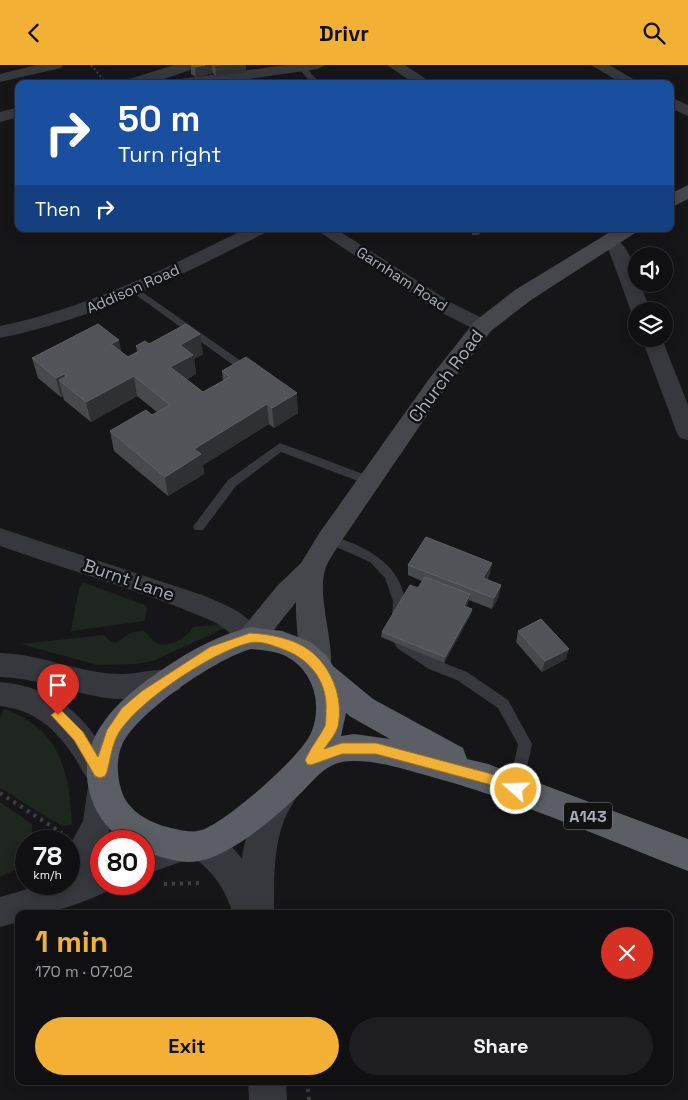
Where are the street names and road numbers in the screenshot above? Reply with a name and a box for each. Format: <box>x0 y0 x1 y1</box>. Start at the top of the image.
street label: Garnham Road <box>353 242 451 315</box>
street label: Addison Road <box>83 260 182 317</box>
street label: Church Road <box>403 325 488 427</box>
street label: Burnt Lane <box>80 553 178 606</box>
road number: A143 <box>564 803 612 829</box>

